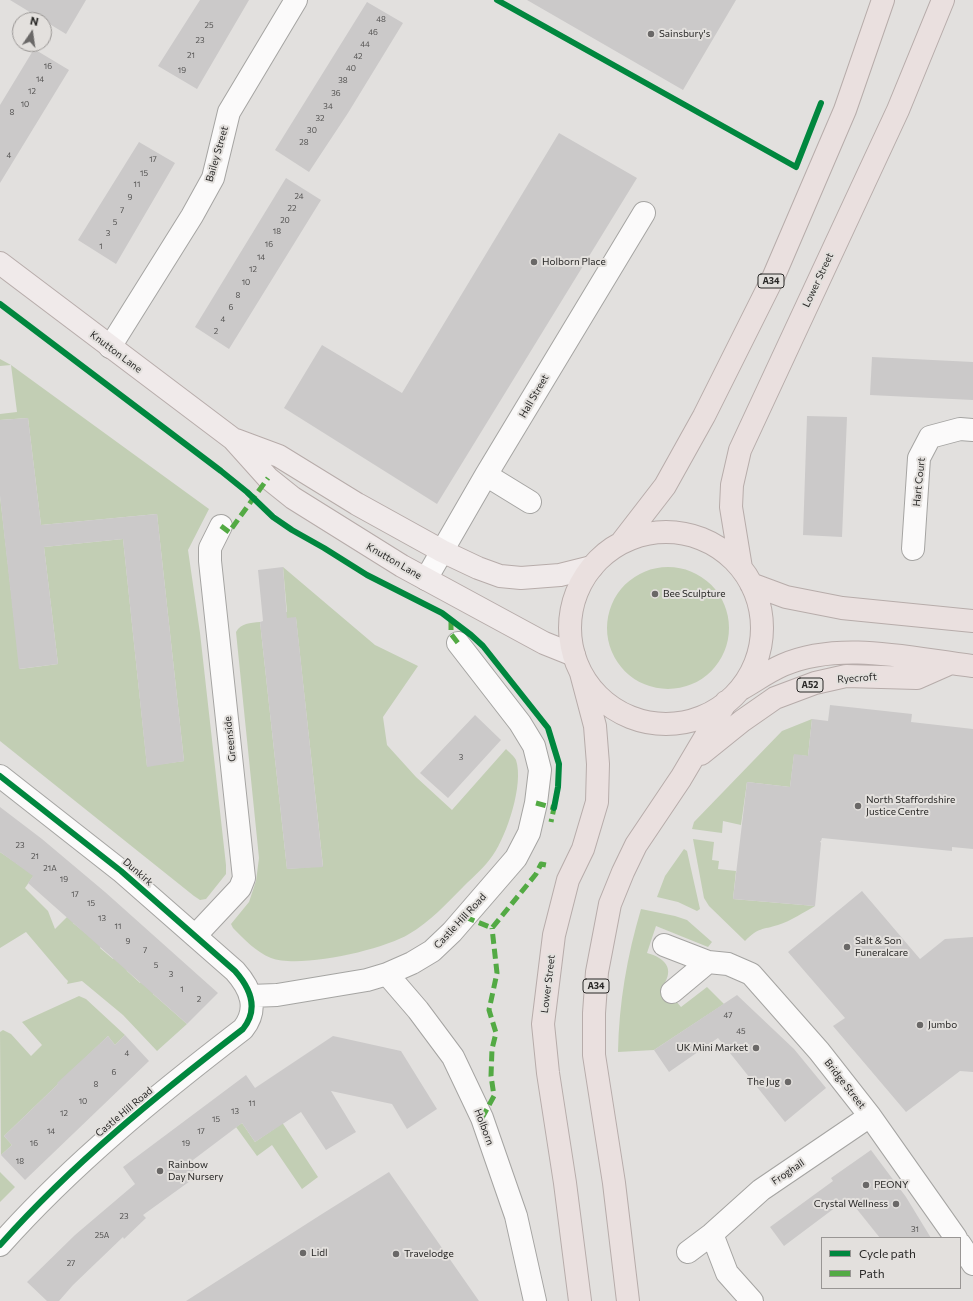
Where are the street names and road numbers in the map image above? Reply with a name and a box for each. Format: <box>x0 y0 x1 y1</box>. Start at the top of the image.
street label: Bailey Street <box>203 125 231 183</box>
street label: Lower Street <box>800 251 836 309</box>
road number: A34 <box>758 274 784 288</box>
street label: Knutton Lane <box>88 329 144 375</box>
street label: Hall Street <box>517 372 551 420</box>
street label: Hart Court <box>910 457 928 507</box>
street label: Knutton Lane <box>364 540 424 582</box>
street label: Ryecroft <box>837 671 877 685</box>
road number: A52 <box>797 678 823 692</box>
street label: Greenside <box>222 716 238 762</box>
street label: Dunkirk <box>120 856 156 888</box>
street label: Castle Hill Road <box>431 891 489 951</box>
street label: Lower Street <box>538 954 558 1014</box>
road number: A34 <box>583 979 609 993</box>
street label: Bridge Street <box>822 1057 868 1111</box>
street label: Castle Hill Road <box>93 1085 155 1139</box>
street label: Holborn <box>472 1107 496 1147</box>
street label: Froghall <box>769 1157 807 1187</box>

